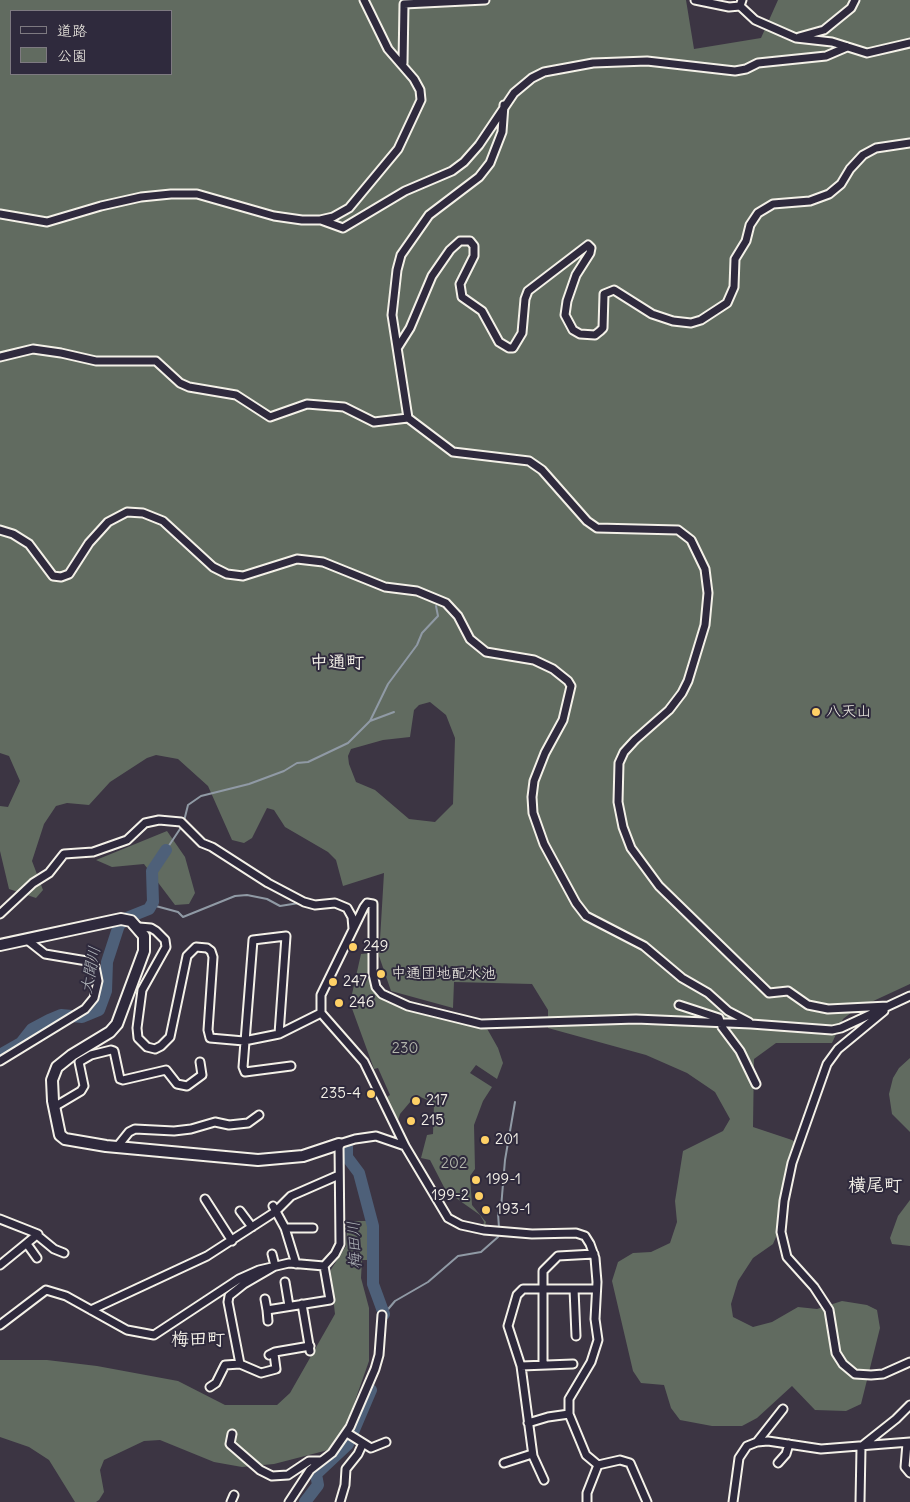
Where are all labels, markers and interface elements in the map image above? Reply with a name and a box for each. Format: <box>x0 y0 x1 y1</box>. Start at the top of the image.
legend <box>10 10 172 75</box>
text: 道路 <box>57 21 87 40</box>
text: 公園 <box>57 46 87 65</box>
district label: 中通町 <box>310 652 364 674</box>
place label: 八天山 <box>826 703 871 721</box>
marker: 八天山 <box>810 706 822 718</box>
place label: 249 <box>363 938 388 956</box>
marker: 249 <box>347 941 359 953</box>
water label: 大聞川 <box>77 945 105 995</box>
place label: 中通団地配水池 <box>391 965 496 983</box>
marker: 中通団地配水池 <box>375 968 387 980</box>
place label: 247 <box>343 973 367 991</box>
marker: 247 <box>327 976 339 988</box>
place label: 246 <box>349 994 374 1012</box>
marker: 246 <box>333 997 345 1009</box>
park label: 230 <box>392 1040 418 1058</box>
place label: 235-4 <box>321 1085 361 1103</box>
marker: 235-4 <box>365 1088 377 1100</box>
place label: 217 <box>426 1092 448 1110</box>
marker: 217 <box>410 1095 422 1107</box>
place label: 215 <box>421 1112 444 1130</box>
marker: 215 <box>405 1115 417 1127</box>
place label: 201 <box>495 1131 519 1149</box>
marker: 201 <box>479 1134 491 1146</box>
park label: 202 <box>441 1155 467 1173</box>
place label: 199-1 <box>486 1171 521 1189</box>
marker: 199-1 <box>470 1174 482 1186</box>
district label: 横尾町 <box>848 1175 902 1197</box>
place label: 199-2 <box>432 1187 469 1205</box>
marker: 199-2 <box>473 1190 485 1202</box>
place label: 193-1 <box>496 1201 531 1219</box>
marker: 193-1 <box>480 1204 492 1216</box>
water label: 梅田川 <box>344 1221 366 1269</box>
district label: 梅田町 <box>171 1329 225 1351</box>

